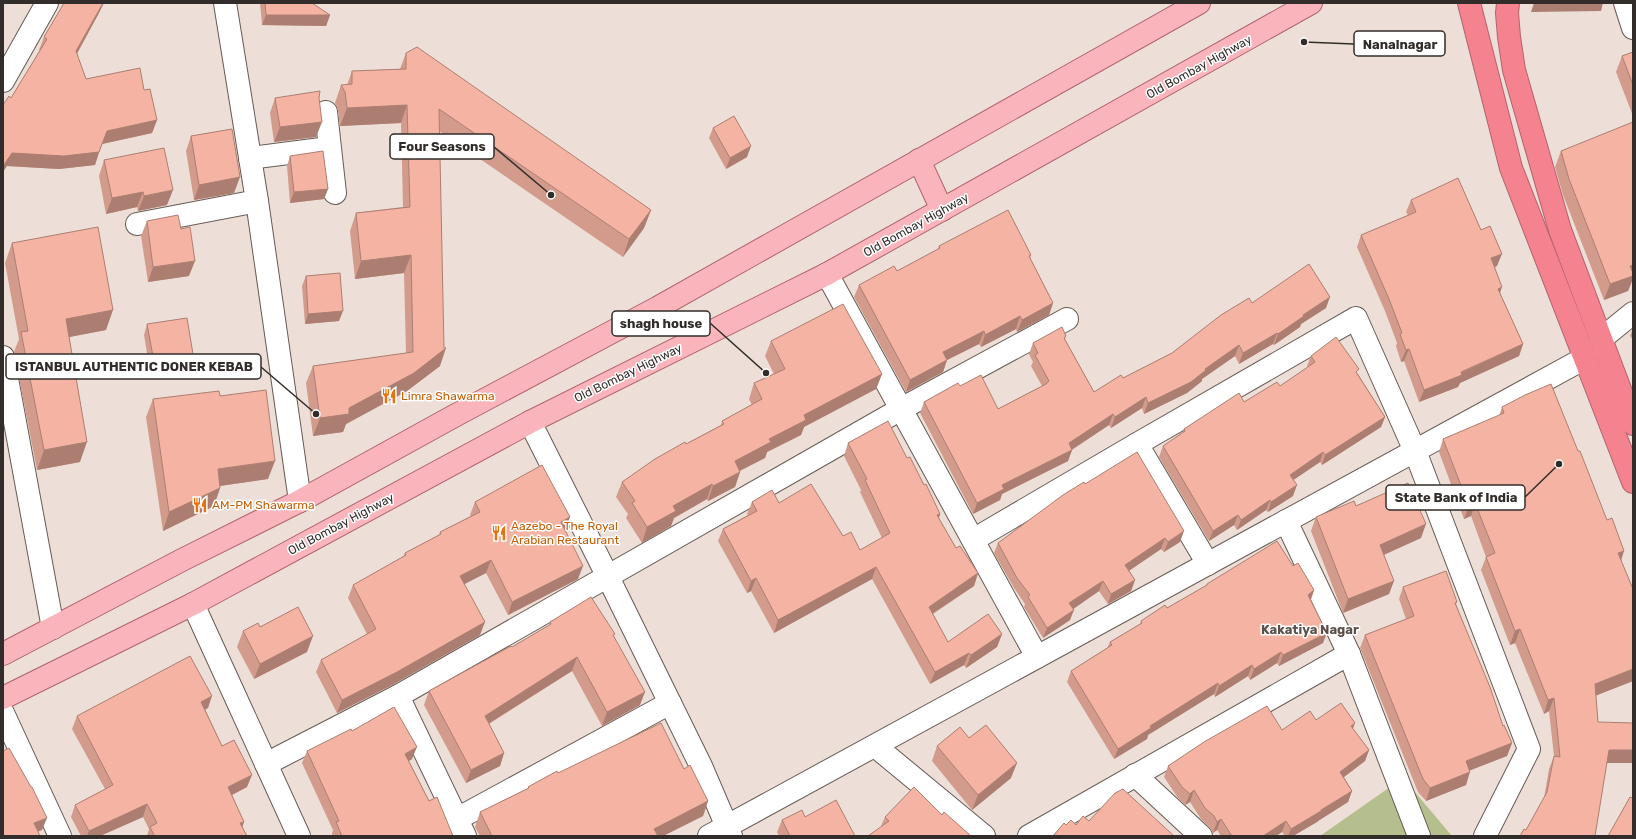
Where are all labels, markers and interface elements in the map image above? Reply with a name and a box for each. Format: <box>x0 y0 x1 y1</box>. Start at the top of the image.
callout: Nanalnagar <box>1354 31 1445 56</box>
street label: Old Bombay Highway <box>1144 32 1254 102</box>
text: Nanalnagar <box>1363 37 1437 52</box>
callout: Four Seasons <box>390 134 494 159</box>
text: Four Seasons <box>398 139 486 154</box>
street label: Old Bombay Highway <box>861 190 971 260</box>
callout: shagh house <box>612 311 710 336</box>
text: shagh house <box>620 316 702 331</box>
street label: Old Bombay Highway <box>572 341 684 405</box>
callout: ISTANBUL AUTHENTIC DONER KEBAB <box>6 354 261 379</box>
text: ISTANBUL AUTHENTIC DONER KEBAB <box>15 359 253 374</box>
restaurant icon: Limra Shawarma <box>380 387 398 405</box>
place label: Limra Shawarma <box>401 389 495 403</box>
callout: State Bank of India <box>1386 485 1525 510</box>
street label: Old Bombay Highway <box>286 490 397 558</box>
text: State Bank of India <box>1395 490 1517 505</box>
restaurant icon: AM-PM Shawarma <box>191 496 209 514</box>
place label: AM-PM Shawarma <box>212 498 315 512</box>
place label: Aazebo - The Royal Arabian Restaurant <box>511 519 619 547</box>
restaurant icon: Aazebo - The Royal Arabian Restaurant <box>490 524 508 542</box>
district label: Kakatiya Nagar <box>1261 622 1359 637</box>

